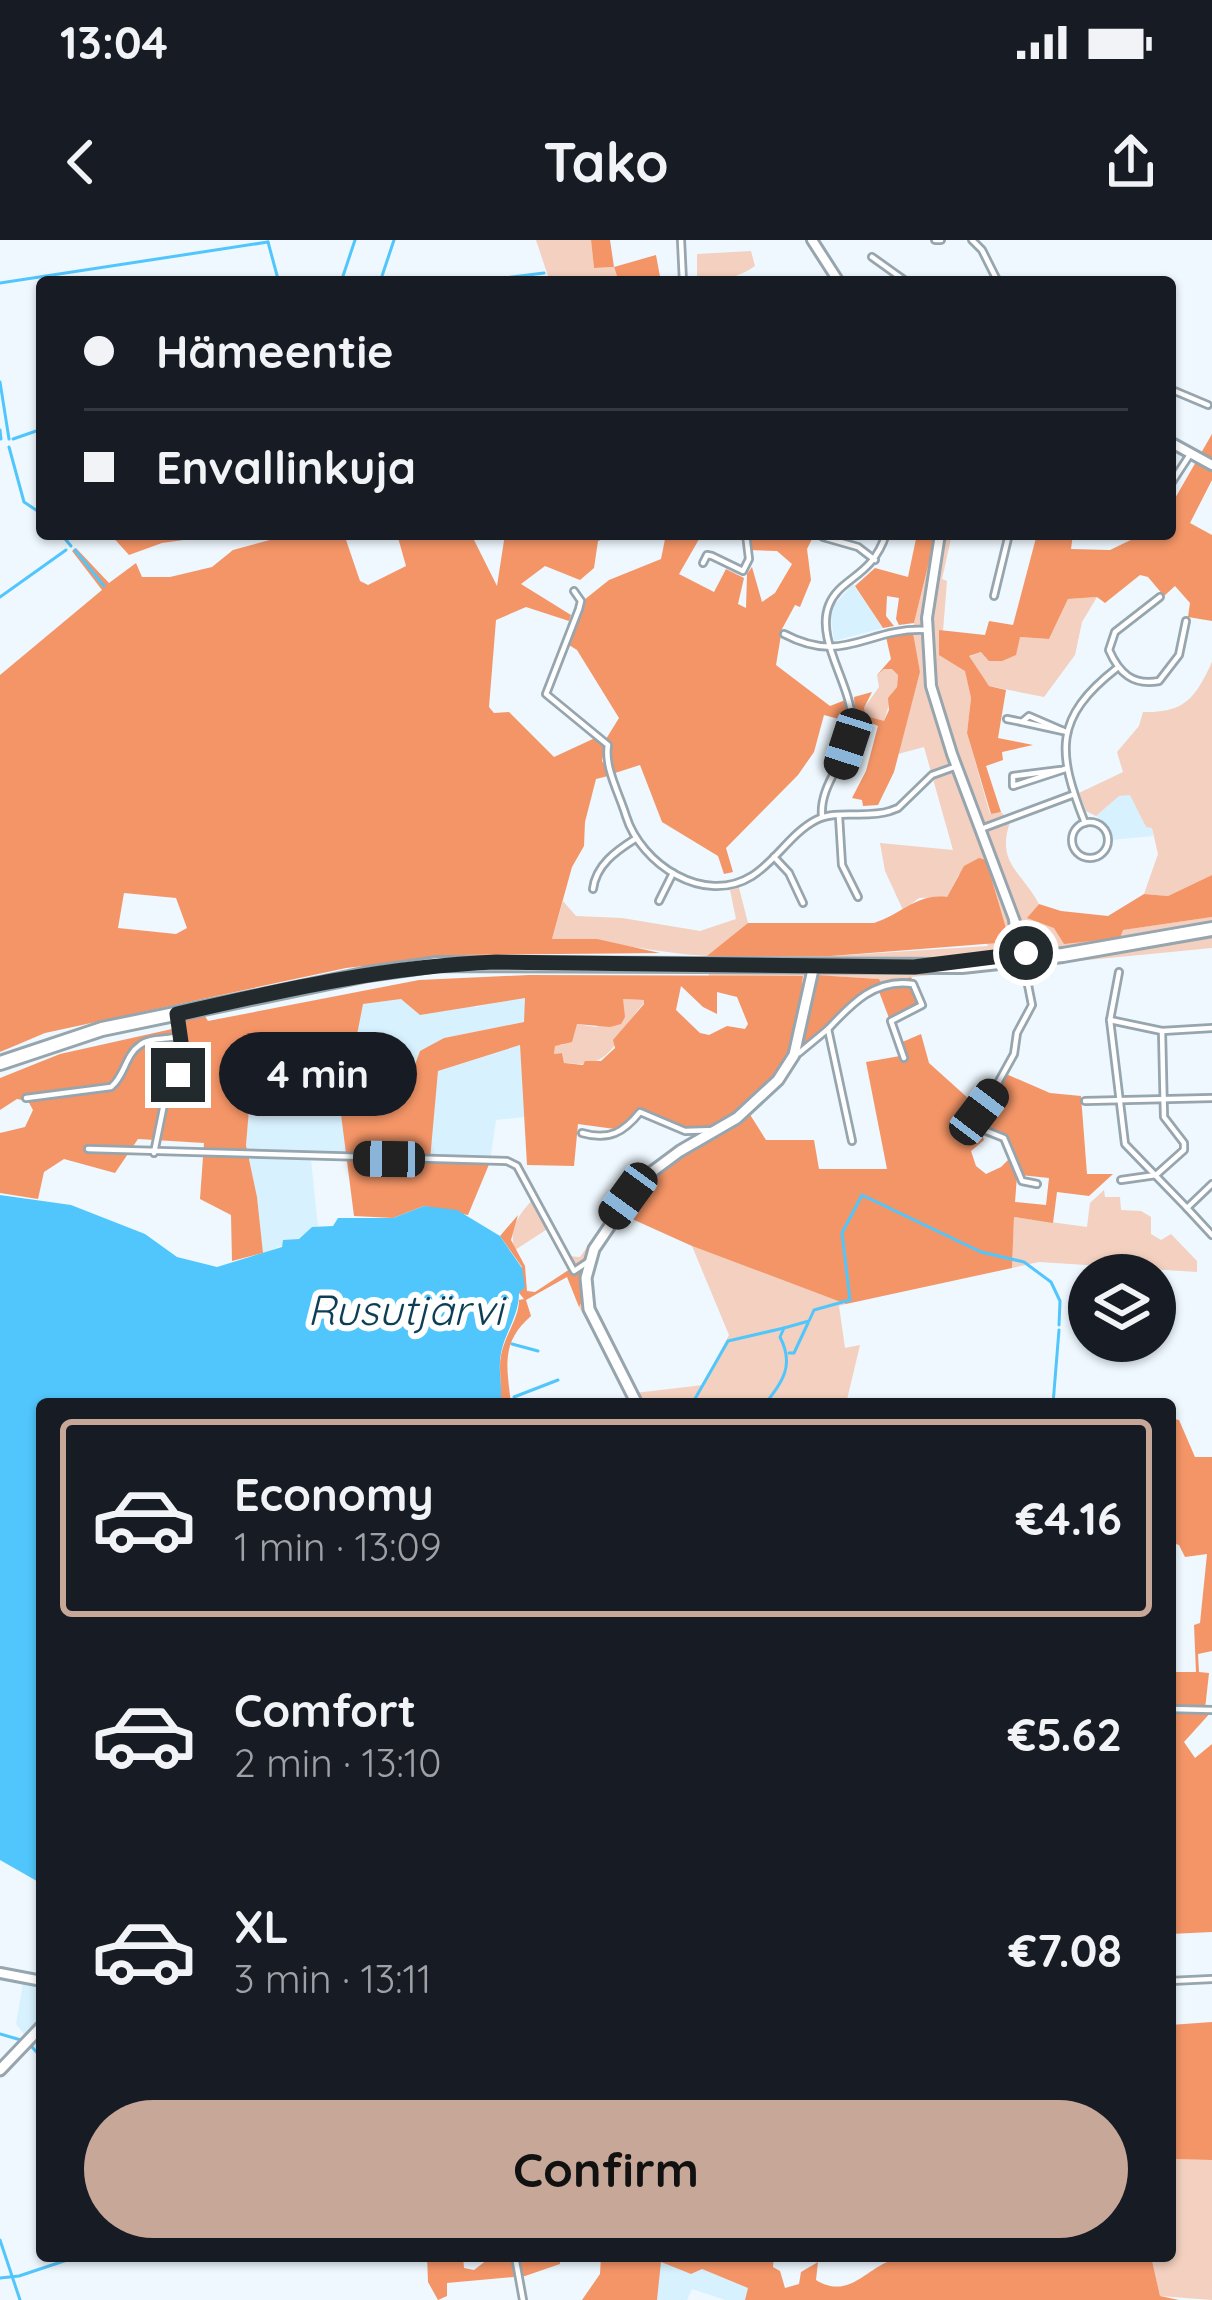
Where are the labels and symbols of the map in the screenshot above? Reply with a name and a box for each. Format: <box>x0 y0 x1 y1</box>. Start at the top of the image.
car <box>820 704 876 784</box>
route start <box>999 926 1053 980</box>
callout: 4 min <box>220 1033 418 1117</box>
route end <box>151 1048 205 1102</box>
car <box>943 1072 1015 1152</box>
car <box>353 1140 425 1178</box>
car <box>592 1156 664 1236</box>
water label: Rusutjärvi <box>307 1283 508 1336</box>

